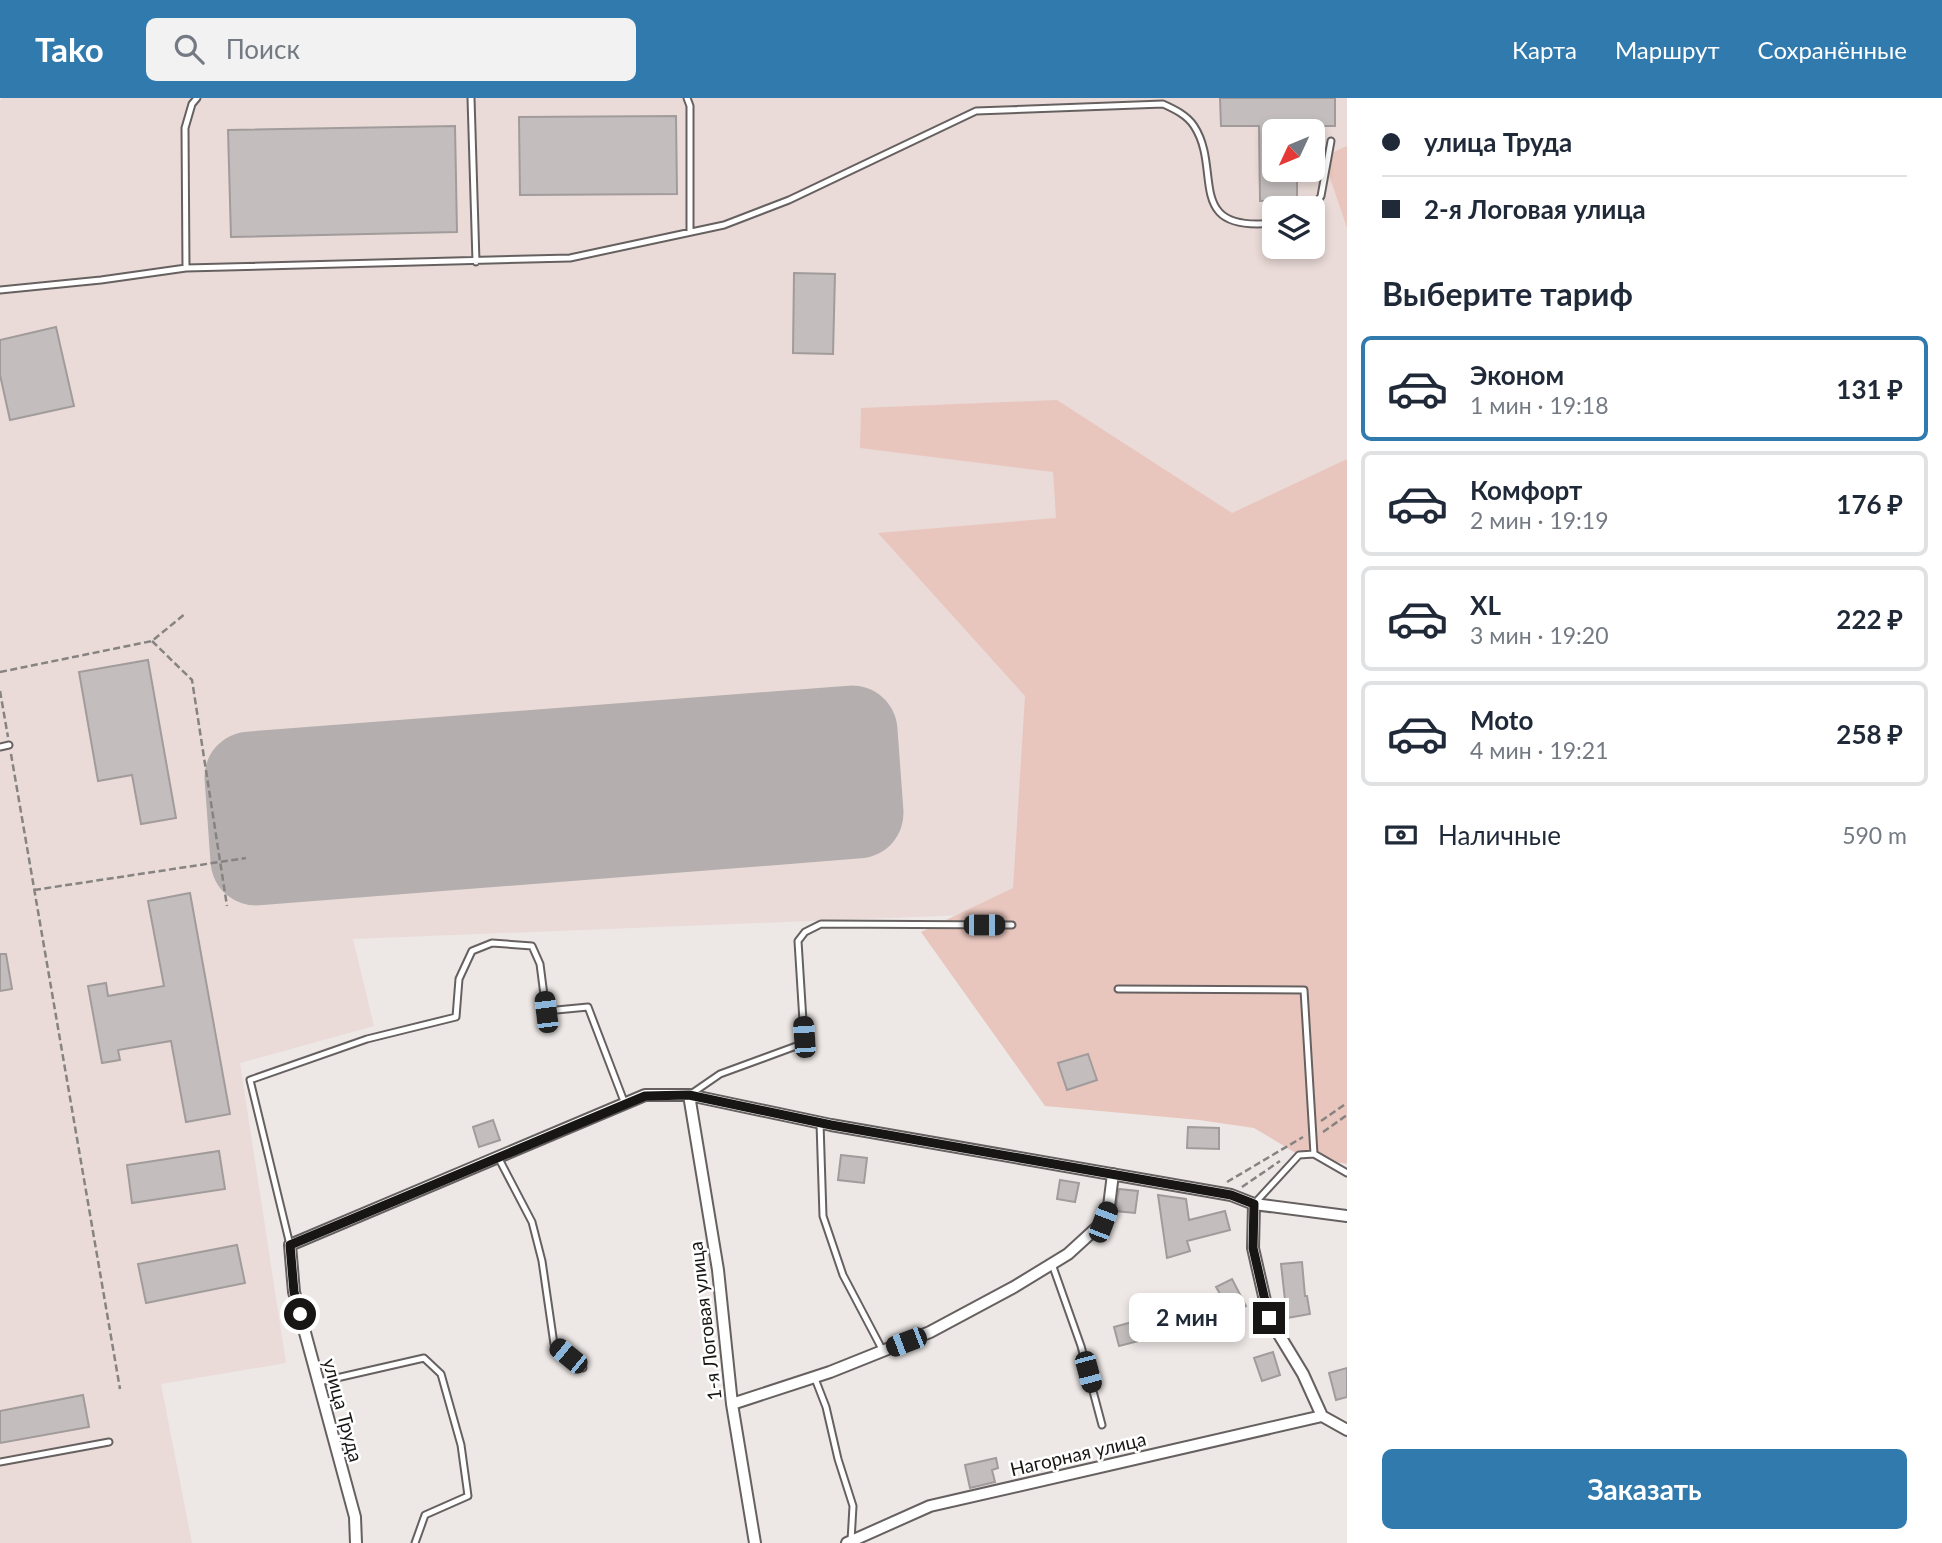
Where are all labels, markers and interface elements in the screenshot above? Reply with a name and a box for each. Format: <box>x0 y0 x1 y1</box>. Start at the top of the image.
search box <box>146 18 636 81</box>
text: Tako <box>35 29 104 69</box>
icon: search <box>170 30 208 68</box>
text: Поиск <box>226 33 300 65</box>
text: Карта <box>1512 35 1577 64</box>
text: Маршрут <box>1615 35 1720 64</box>
text: Сохранённые <box>1758 35 1907 64</box>
north arrow <box>1262 119 1325 182</box>
map controls <box>1262 119 1325 259</box>
text: улица Труда <box>1424 126 1572 158</box>
text: 2-я Логовая улица <box>1424 193 1646 225</box>
button: layers <box>1262 196 1325 259</box>
text: Выберите тариф <box>1382 274 1633 313</box>
icon: car <box>1386 357 1449 420</box>
text: Эконом <box>1470 359 1564 391</box>
text: 131 ₽ <box>1836 373 1903 405</box>
text: 1 мин · 19:18 <box>1470 391 1609 419</box>
icon: car <box>1386 472 1449 535</box>
text: Комфорт <box>1470 474 1582 506</box>
text: 176 ₽ <box>1836 488 1903 520</box>
text: 2 мин · 19:19 <box>1470 506 1609 534</box>
icon: car <box>1386 587 1449 650</box>
text: XL <box>1470 589 1501 621</box>
text: 222 ₽ <box>1836 603 1903 635</box>
text: 3 мин · 19:20 <box>1470 621 1609 649</box>
icon: car <box>1386 702 1449 765</box>
text: Moto <box>1470 704 1533 736</box>
text: 258 ₽ <box>1836 718 1903 750</box>
text: 4 мин · 19:21 <box>1470 736 1609 764</box>
icon: cash <box>1382 816 1420 854</box>
text: Наличные <box>1438 819 1561 851</box>
text: 590 m <box>1842 821 1907 849</box>
car <box>964 915 1006 936</box>
car <box>534 990 559 1034</box>
car <box>793 1015 816 1059</box>
car <box>1086 1199 1121 1245</box>
street label: 1-я Логовая улица <box>683 1240 726 1402</box>
callout: 2 мин <box>1129 1294 1244 1342</box>
route start <box>284 1298 316 1330</box>
route end <box>1253 1302 1285 1334</box>
text: 2 мин <box>1156 1303 1218 1331</box>
car <box>883 1325 930 1359</box>
car <box>546 1335 591 1377</box>
car <box>1073 1349 1104 1395</box>
street label: улица Труда <box>319 1356 368 1464</box>
street label: Нагорная улица <box>1008 1427 1148 1480</box>
button: Заказать <box>1382 1449 1907 1529</box>

